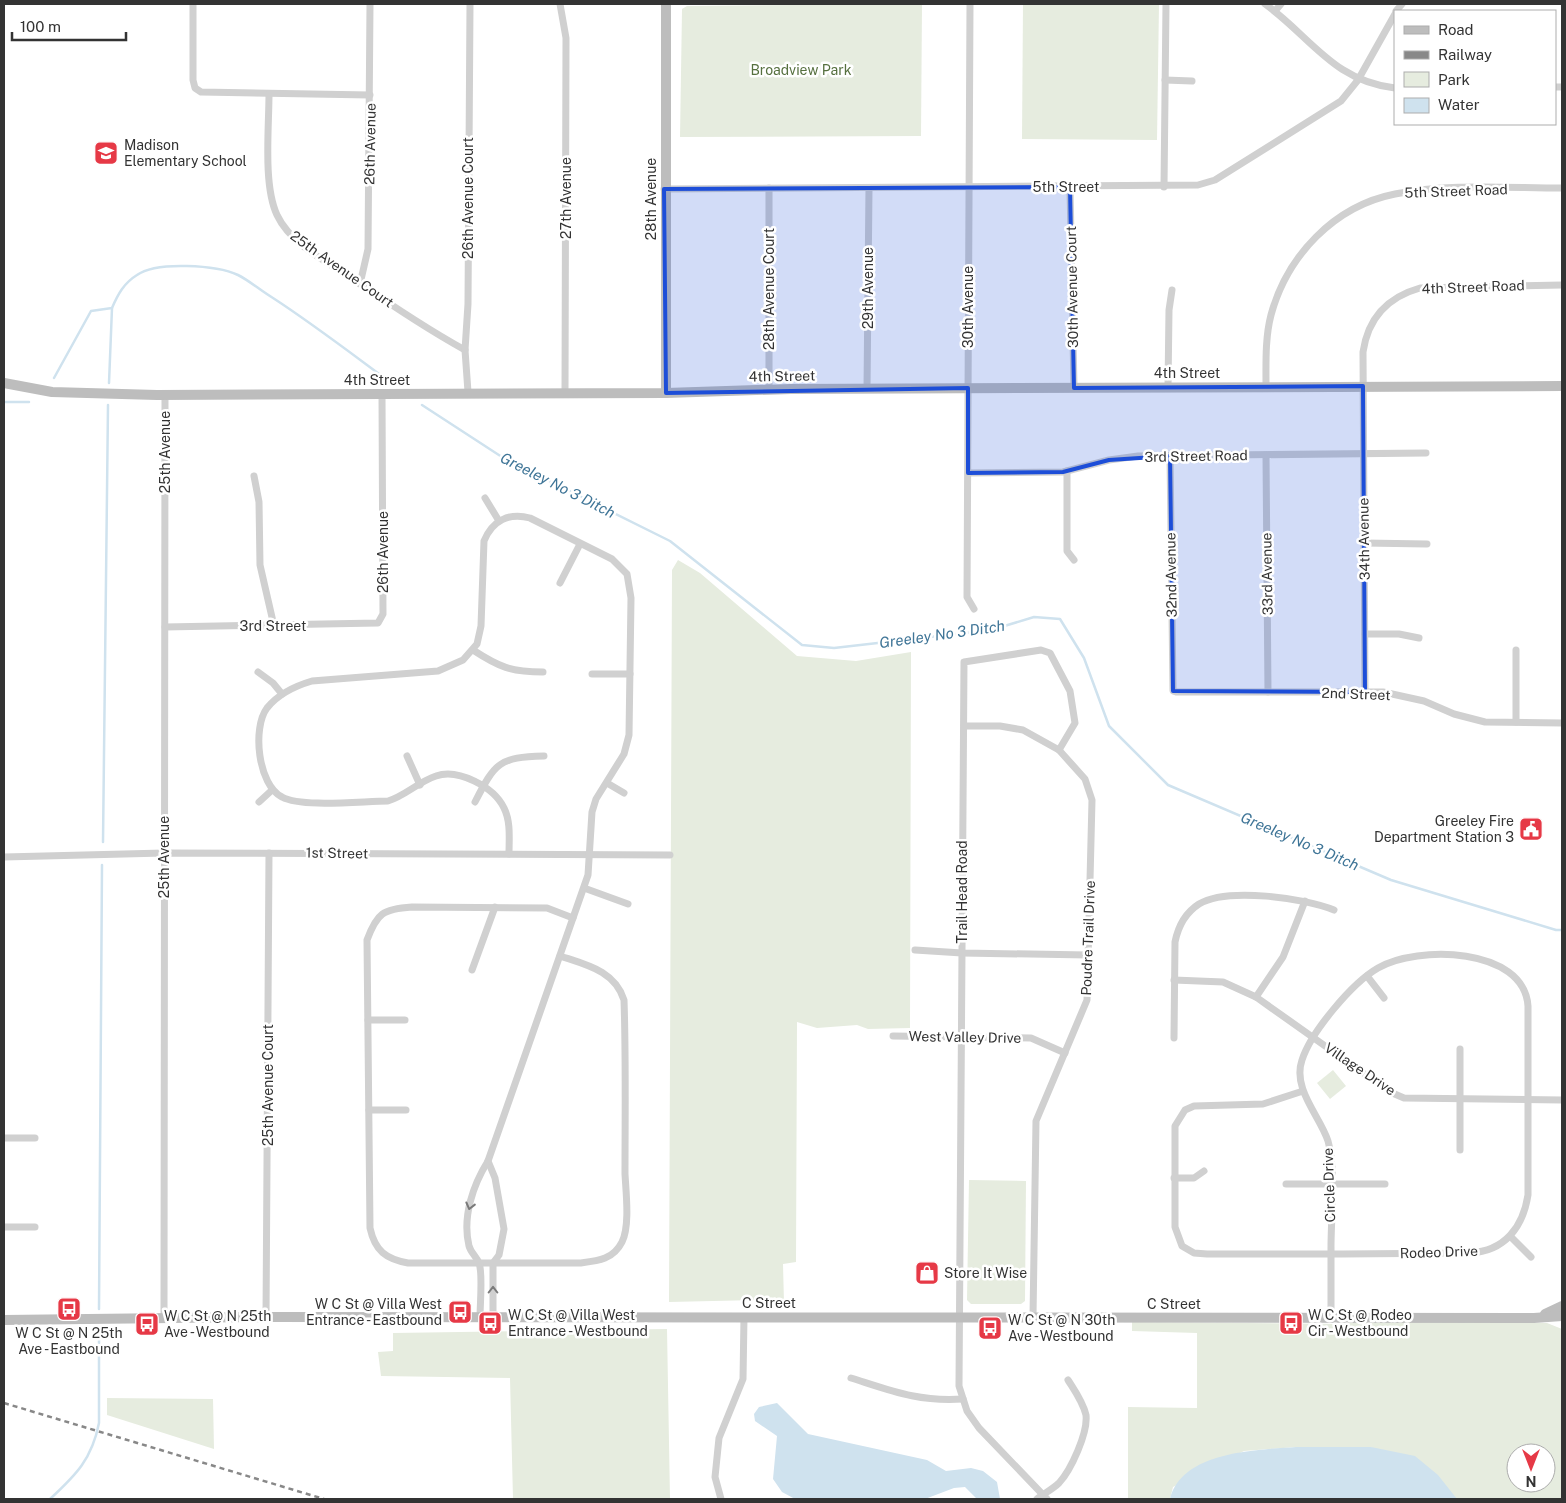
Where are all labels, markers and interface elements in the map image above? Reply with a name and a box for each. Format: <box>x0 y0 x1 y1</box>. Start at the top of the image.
scale bar <box>12 10 126 42</box>
legend <box>1394 10 1556 125</box>
text: 100 m <box>20 18 61 35</box>
text: Road <box>1438 21 1474 38</box>
text: Railway <box>1438 46 1492 63</box>
park label: Broadview Park <box>750 62 852 78</box>
text: Park <box>1438 71 1470 88</box>
text: Water <box>1438 96 1480 113</box>
street label: 26th Avenue <box>361 103 379 185</box>
place label: Madison Elementary School <box>124 137 247 169</box>
street label: 26th Avenue Court <box>460 137 476 259</box>
school or university icon: Madison Elementary School <box>93 140 119 166</box>
street label: 27th Avenue <box>558 157 574 239</box>
street label: 28th Avenue <box>643 158 659 240</box>
street label: 5th Street <box>1033 179 1099 195</box>
street label: 5th Street Road <box>1404 181 1508 201</box>
street label: 30th Avenue Court <box>1063 226 1081 348</box>
street label: 25th Avenue Court <box>287 227 397 311</box>
street label: 28th Avenue Court <box>761 228 777 350</box>
street label: 29th Avenue <box>860 247 876 329</box>
street label: 30th Avenue <box>960 266 976 348</box>
street label: 4th Street Road <box>1421 277 1525 297</box>
street label: 4th Street <box>1154 365 1220 381</box>
street label: 4th Street <box>749 367 815 385</box>
street label: 4th Street <box>344 372 410 388</box>
street label: 25th Avenue <box>157 411 173 493</box>
street label: 3rd Street Road <box>1144 447 1248 465</box>
water label: Greeley No 3 Ditch <box>498 449 618 521</box>
street label: 34th Avenue <box>1355 498 1373 580</box>
street label: 26th Avenue <box>375 511 391 593</box>
street label: 32nd Avenue <box>1162 532 1180 618</box>
street label: 33rd Avenue <box>1258 532 1276 616</box>
water label: Greeley No 3 Ditch <box>878 617 1006 651</box>
street label: 3rd Street <box>240 618 306 634</box>
street label: 2nd Street <box>1321 685 1391 703</box>
water label: Greeley No 3 Ditch <box>1238 808 1362 874</box>
place label: Greeley Fire Department Station 3 <box>1374 813 1514 845</box>
street label: 25th Avenue <box>156 816 172 898</box>
public building icon: Greeley Fire Department Station 3 <box>1518 816 1544 842</box>
street label: Trail Head Road <box>954 840 970 944</box>
street label: 1st Street <box>306 844 368 862</box>
street label: Poudre Trail Drive <box>1078 880 1098 996</box>
street label: 25th Avenue Court <box>260 1024 276 1146</box>
street label: West Valley Drive <box>909 1028 1022 1046</box>
street label: Village Drive <box>1321 1039 1399 1099</box>
street label: Circle Drive <box>1320 1147 1338 1223</box>
one-way arrow <box>465 1201 476 1210</box>
street label: Rodeo Drive <box>1400 1243 1478 1261</box>
shop icon: Store It Wise <box>914 1260 940 1286</box>
place label: Store It Wise <box>944 1265 1027 1281</box>
one-way arrow <box>488 1286 498 1294</box>
street label: C Street <box>742 1295 796 1311</box>
bus stop icon: W C St @ N 25th Ave - Eastbound <box>56 1296 82 1322</box>
place label: W C St @ Villa West Entrance - Eastbound <box>306 1296 442 1328</box>
street label: C Street <box>1147 1296 1201 1312</box>
bus stop icon: W C St @ Villa West Entrance - Eastbound <box>447 1299 473 1325</box>
place label: W C St @ Villa West Entrance - Westbound <box>508 1307 648 1339</box>
place label: W C St @ Rodeo Cir - Westbound <box>1308 1307 1412 1339</box>
place label: W C St @ N 25th Ave - Westbound <box>164 1308 271 1340</box>
bus stop icon: W C St @ Villa West Entrance - Westbound <box>477 1310 503 1336</box>
bus stop icon: W C St @ Rodeo Cir - Westbound <box>1278 1310 1304 1336</box>
bus stop icon: W C St @ N 25th Ave - Westbound <box>134 1311 160 1337</box>
place label: W C St @ N 30th Ave - Westbound <box>1008 1312 1115 1344</box>
bus stop icon: W C St @ N 30th Ave - Westbound <box>977 1315 1003 1341</box>
place label: W C St @ N 25th Ave - Eastbound <box>15 1325 123 1357</box>
north arrow <box>1506 1443 1556 1493</box>
text: N <box>1526 1473 1536 1489</box>

